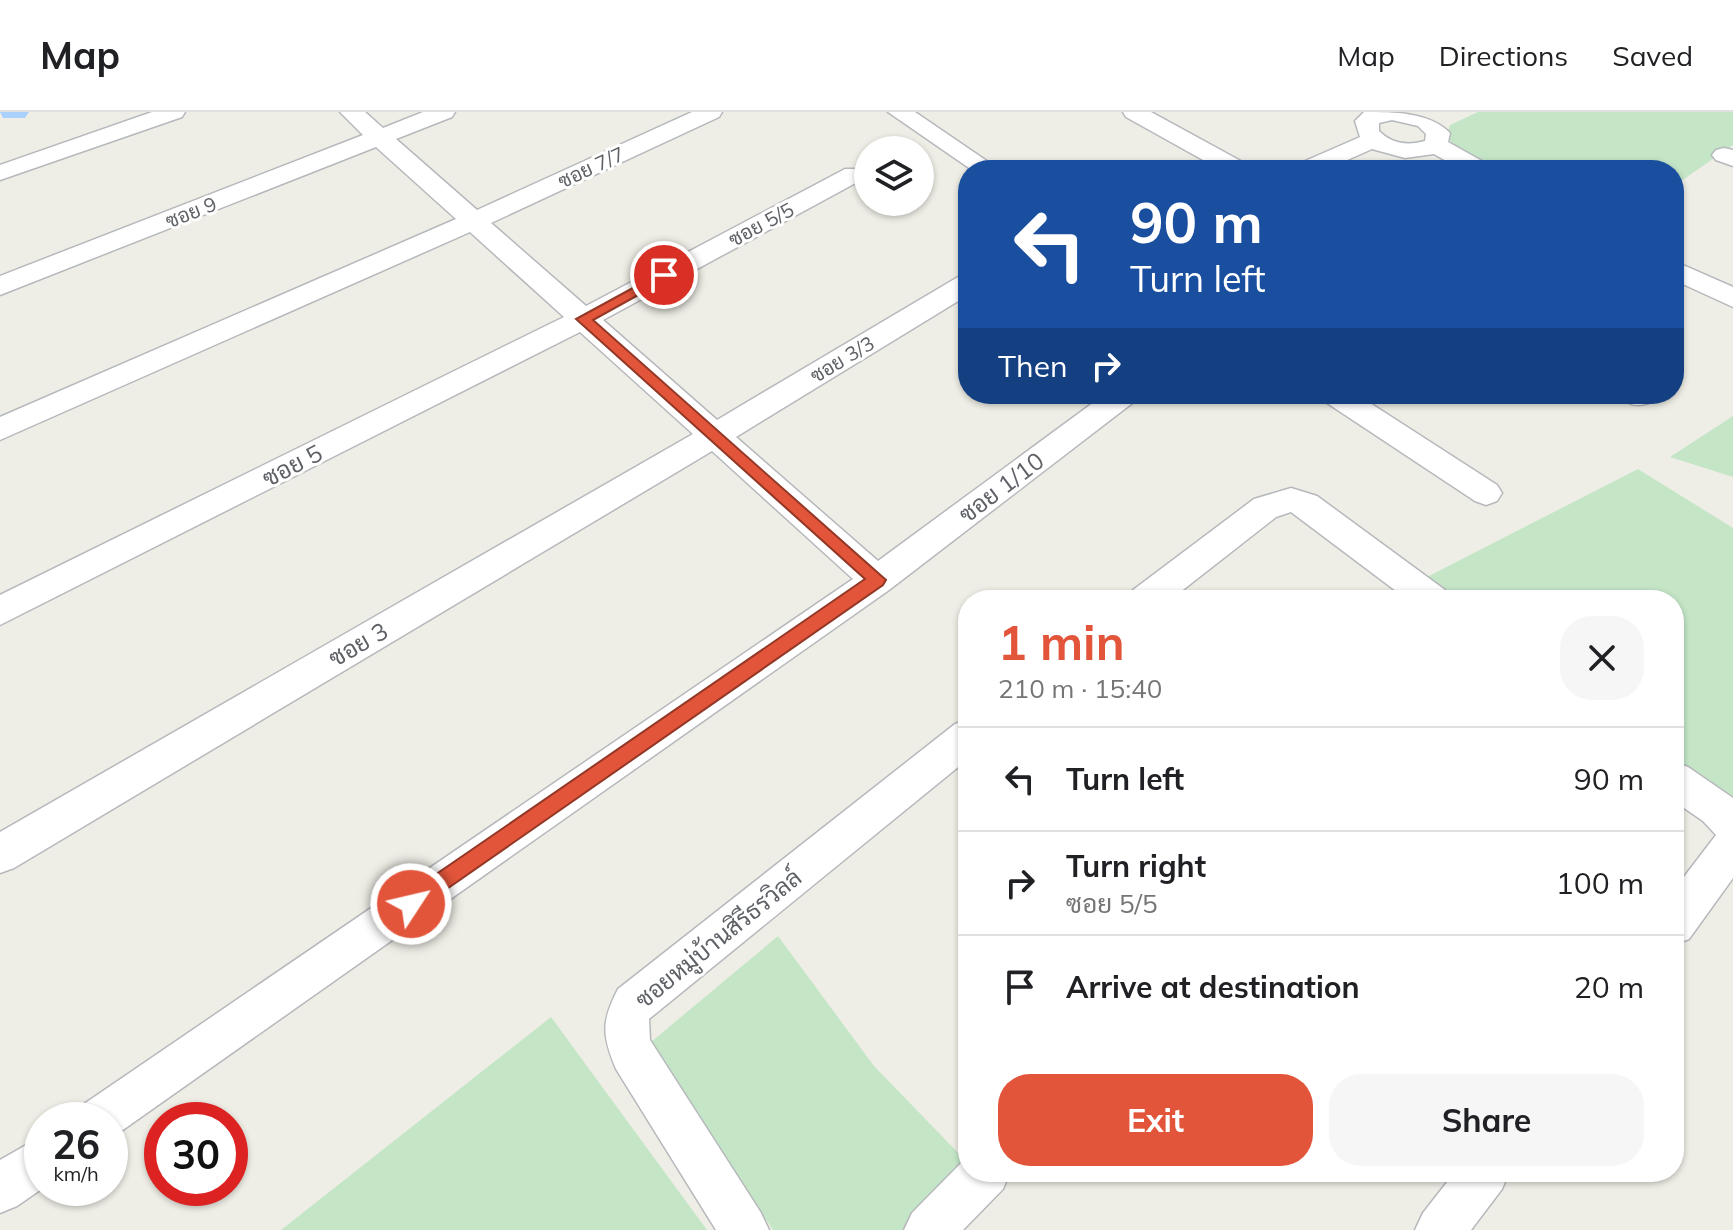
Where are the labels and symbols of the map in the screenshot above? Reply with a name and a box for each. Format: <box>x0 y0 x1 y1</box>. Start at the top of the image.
street label: ซอย 7/7 <box>554 141 628 193</box>
street label: ซอย 9 <box>162 191 220 233</box>
street label: ซอย 5/5 <box>724 196 798 252</box>
pin <box>630 241 698 309</box>
street label: ซอย 3/3 <box>805 330 879 388</box>
street label: ซอย 5 <box>257 437 327 493</box>
street label: ซอย 1/10 <box>952 445 1050 529</box>
street label: ซอย 3 <box>323 615 393 673</box>
position arrow <box>369 862 453 946</box>
street label: ซอยหมู่บ้านสิรีธรวิลล์ <box>629 862 809 1017</box>
speed limit sign: 30 <box>144 1102 248 1206</box>

